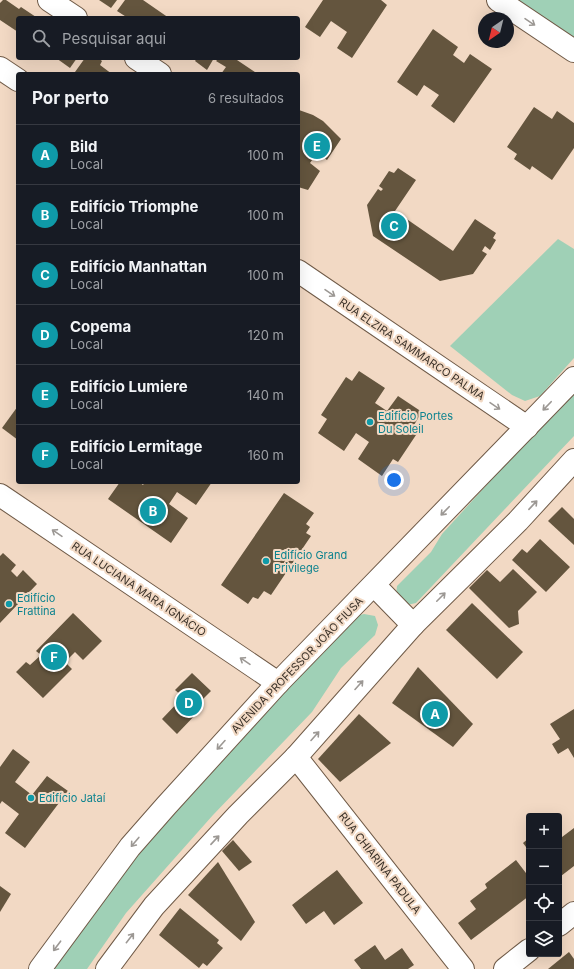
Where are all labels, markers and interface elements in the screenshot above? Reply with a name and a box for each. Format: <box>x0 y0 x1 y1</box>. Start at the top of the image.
north arrow <box>478 12 514 48</box>
search box <box>16 16 300 60</box>
one-way arrow <box>525 18 536 26</box>
icon: search <box>30 27 52 49</box>
text: Pesquisar aqui <box>62 29 166 48</box>
text: Por perto <box>32 88 109 108</box>
text: 6 resultados <box>208 90 284 106</box>
pin: E <box>304 131 330 161</box>
text: Bild <box>70 137 98 156</box>
text: A <box>40 147 50 163</box>
text: 100 m <box>247 147 284 163</box>
text: Local <box>70 156 103 172</box>
text: Edifício Triomphe <box>70 197 199 216</box>
text: B <box>41 207 49 223</box>
text: 100 m <box>247 207 284 223</box>
pin: C <box>381 211 407 241</box>
text: Local <box>70 216 103 232</box>
text: Edifício Manhattan <box>70 257 207 276</box>
text: C <box>40 267 50 283</box>
text: 100 m <box>247 267 284 283</box>
text: Local <box>70 276 103 292</box>
one-way arrow <box>324 289 335 297</box>
street label: RUA ELZIRA SAMMARCO PALMA <box>337 295 488 403</box>
text: Copema <box>70 317 131 336</box>
text: D <box>40 327 50 343</box>
text: 120 m <box>248 327 284 343</box>
text: Local <box>70 336 103 352</box>
text: Edifício Lumiere <box>70 377 188 396</box>
text: E <box>41 387 49 403</box>
text: 140 m <box>247 387 284 403</box>
text: Local <box>70 396 103 412</box>
one-way arrow <box>542 401 552 411</box>
one-way arrow <box>490 402 501 410</box>
place label: Edificio Portes Du Soleil <box>378 409 453 436</box>
marker: Edificio Portes Du Soleil <box>365 417 375 427</box>
text: Edifício Lermitage <box>70 437 203 456</box>
text: F <box>41 447 49 463</box>
text: 160 m <box>247 447 284 463</box>
text: Local <box>70 456 103 472</box>
your location <box>384 470 404 490</box>
pin: B <box>140 496 166 526</box>
one-way arrow <box>528 500 537 510</box>
one-way arrow <box>441 506 450 516</box>
one-way arrow <box>51 529 62 537</box>
street label: RUA LUCIANA MARA IGNÁCIO <box>69 539 209 639</box>
place label: Edifício Grand Privilege <box>274 548 347 575</box>
marker: Edifício Grand Privilege <box>261 556 271 566</box>
place label: Edifício Frattina <box>17 591 56 618</box>
one-way arrow <box>436 592 446 602</box>
street label: AVENIDA PROFESSOR JOÃO FIUSA <box>228 594 366 736</box>
marker: Edifício Frattina <box>4 599 14 609</box>
pin: F <box>41 642 67 672</box>
one-way arrow <box>240 657 251 665</box>
one-way arrow <box>355 680 364 691</box>
pin: D <box>176 688 202 718</box>
pin: A <box>422 699 448 729</box>
one-way arrow <box>310 730 319 741</box>
one-way arrow <box>216 740 226 750</box>
place label: Edifício Jataí <box>39 791 106 805</box>
marker: Edifício Jataí <box>26 793 36 803</box>
street label: RUA CHIARINA PADULA <box>336 809 424 917</box>
map controls <box>526 813 562 957</box>
button: + <box>526 813 562 849</box>
one-way arrow <box>211 835 220 845</box>
one-way arrow <box>130 837 139 847</box>
button: − <box>526 849 562 885</box>
button: locate <box>526 885 562 921</box>
button: layers <box>526 921 562 957</box>
one-way arrow <box>125 932 134 943</box>
one-way arrow <box>53 940 61 951</box>

